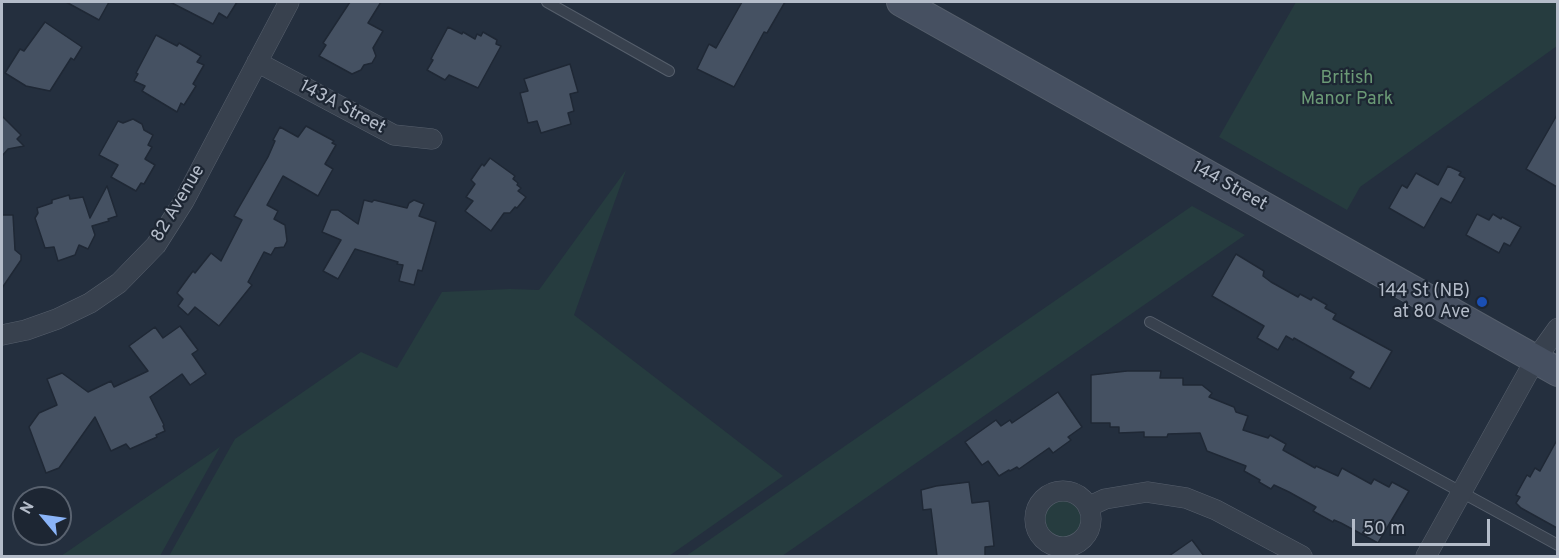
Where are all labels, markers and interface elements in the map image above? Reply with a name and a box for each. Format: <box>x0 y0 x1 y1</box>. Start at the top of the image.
park label: British Manor Park <box>1301 68 1393 110</box>
street label: 143A Street <box>295 76 389 140</box>
street label: 144 Street <box>1188 158 1270 216</box>
street label: 82 Avenue <box>148 162 210 246</box>
place label: 144 St (NB) at 80 Ave <box>1379 281 1470 324</box>
marker: 144 St (NB) at 80 Ave <box>1475 295 1489 309</box>
north arrow <box>12 486 72 546</box>
text: N <box>16 498 40 518</box>
scale bar <box>1355 507 1493 545</box>
text: 50 m <box>1363 518 1405 541</box>

